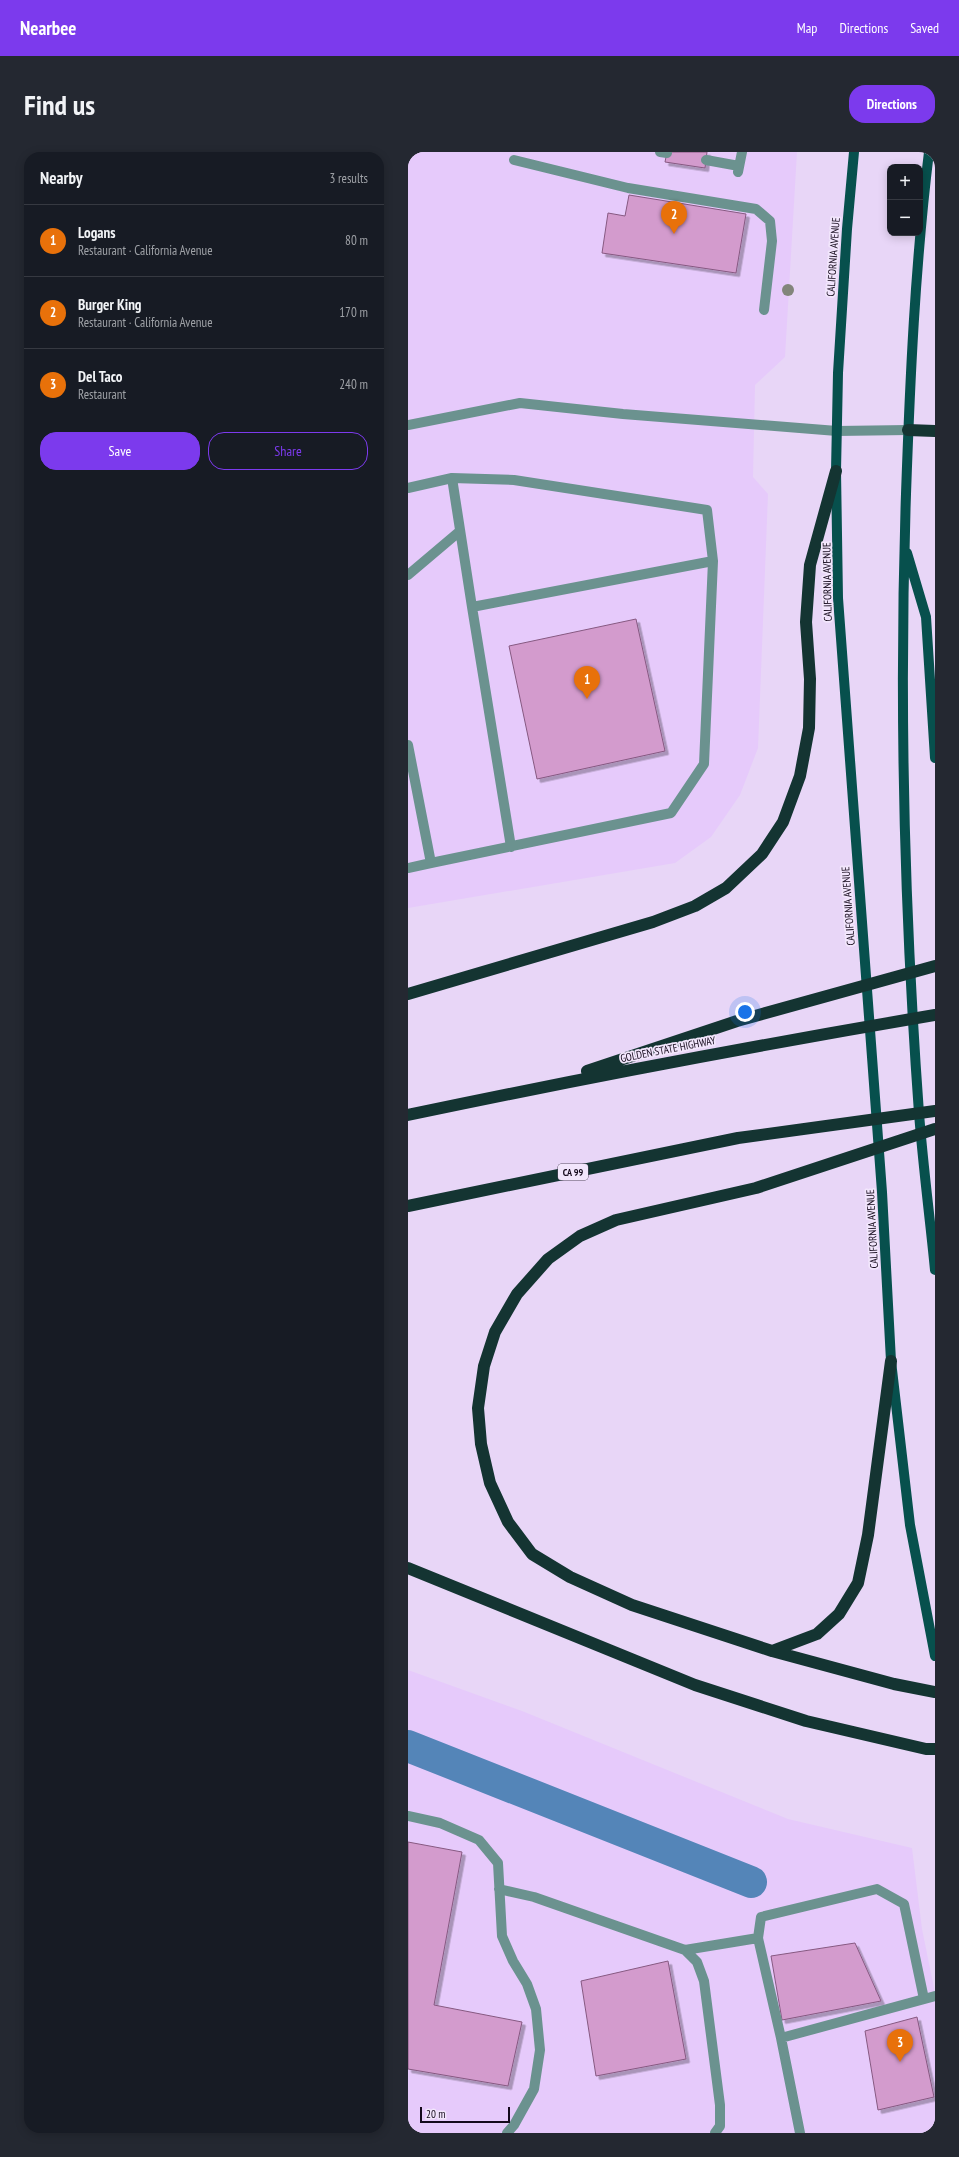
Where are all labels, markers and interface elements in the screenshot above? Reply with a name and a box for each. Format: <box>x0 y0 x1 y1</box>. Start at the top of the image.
text: Nearbee <box>20 16 77 40</box>
text: Map <box>797 19 817 37</box>
text: Directions <box>839 19 888 37</box>
text: Saved <box>910 19 939 37</box>
button: Directions <box>849 85 935 123</box>
text: Find us <box>24 86 95 123</box>
map controls <box>887 164 923 236</box>
button: + <box>887 164 923 200</box>
text: Nearby <box>40 167 83 189</box>
text: 3 results <box>329 170 368 187</box>
button: − <box>887 200 923 236</box>
pin: 2 <box>661 201 687 234</box>
street label: CALIFORNIA AVENUE <box>823 217 843 297</box>
text: Logans <box>78 223 115 242</box>
text: 1 <box>50 232 56 249</box>
text: 80 m <box>345 232 368 249</box>
text: Restaurant · California Avenue <box>78 242 213 259</box>
text: Burger King <box>78 295 142 314</box>
text: 2 <box>50 304 56 321</box>
text: 170 m <box>339 304 368 321</box>
text: Restaurant · California Avenue <box>78 314 213 331</box>
text: Del Taco <box>78 367 122 386</box>
text: 3 <box>50 376 56 393</box>
text: 240 m <box>339 376 368 393</box>
text: Restaurant <box>78 386 126 403</box>
button: Save <box>40 432 200 470</box>
button: Share <box>208 432 368 470</box>
street label: CALIFORNIA AVENUE <box>819 542 835 622</box>
pin: 1 <box>574 666 600 699</box>
street label: CALIFORNIA AVENUE <box>838 866 858 946</box>
your location <box>735 1002 755 1022</box>
street label: GOLDEN STATE HIGHWAY <box>619 1033 717 1065</box>
road number: CA 99 <box>558 1164 588 1180</box>
street label: CALIFORNIA AVENUE <box>863 1189 881 1269</box>
pin: 3 <box>887 2029 913 2062</box>
scale bar <box>420 2105 510 2124</box>
text: 20 m <box>426 2107 445 2121</box>

